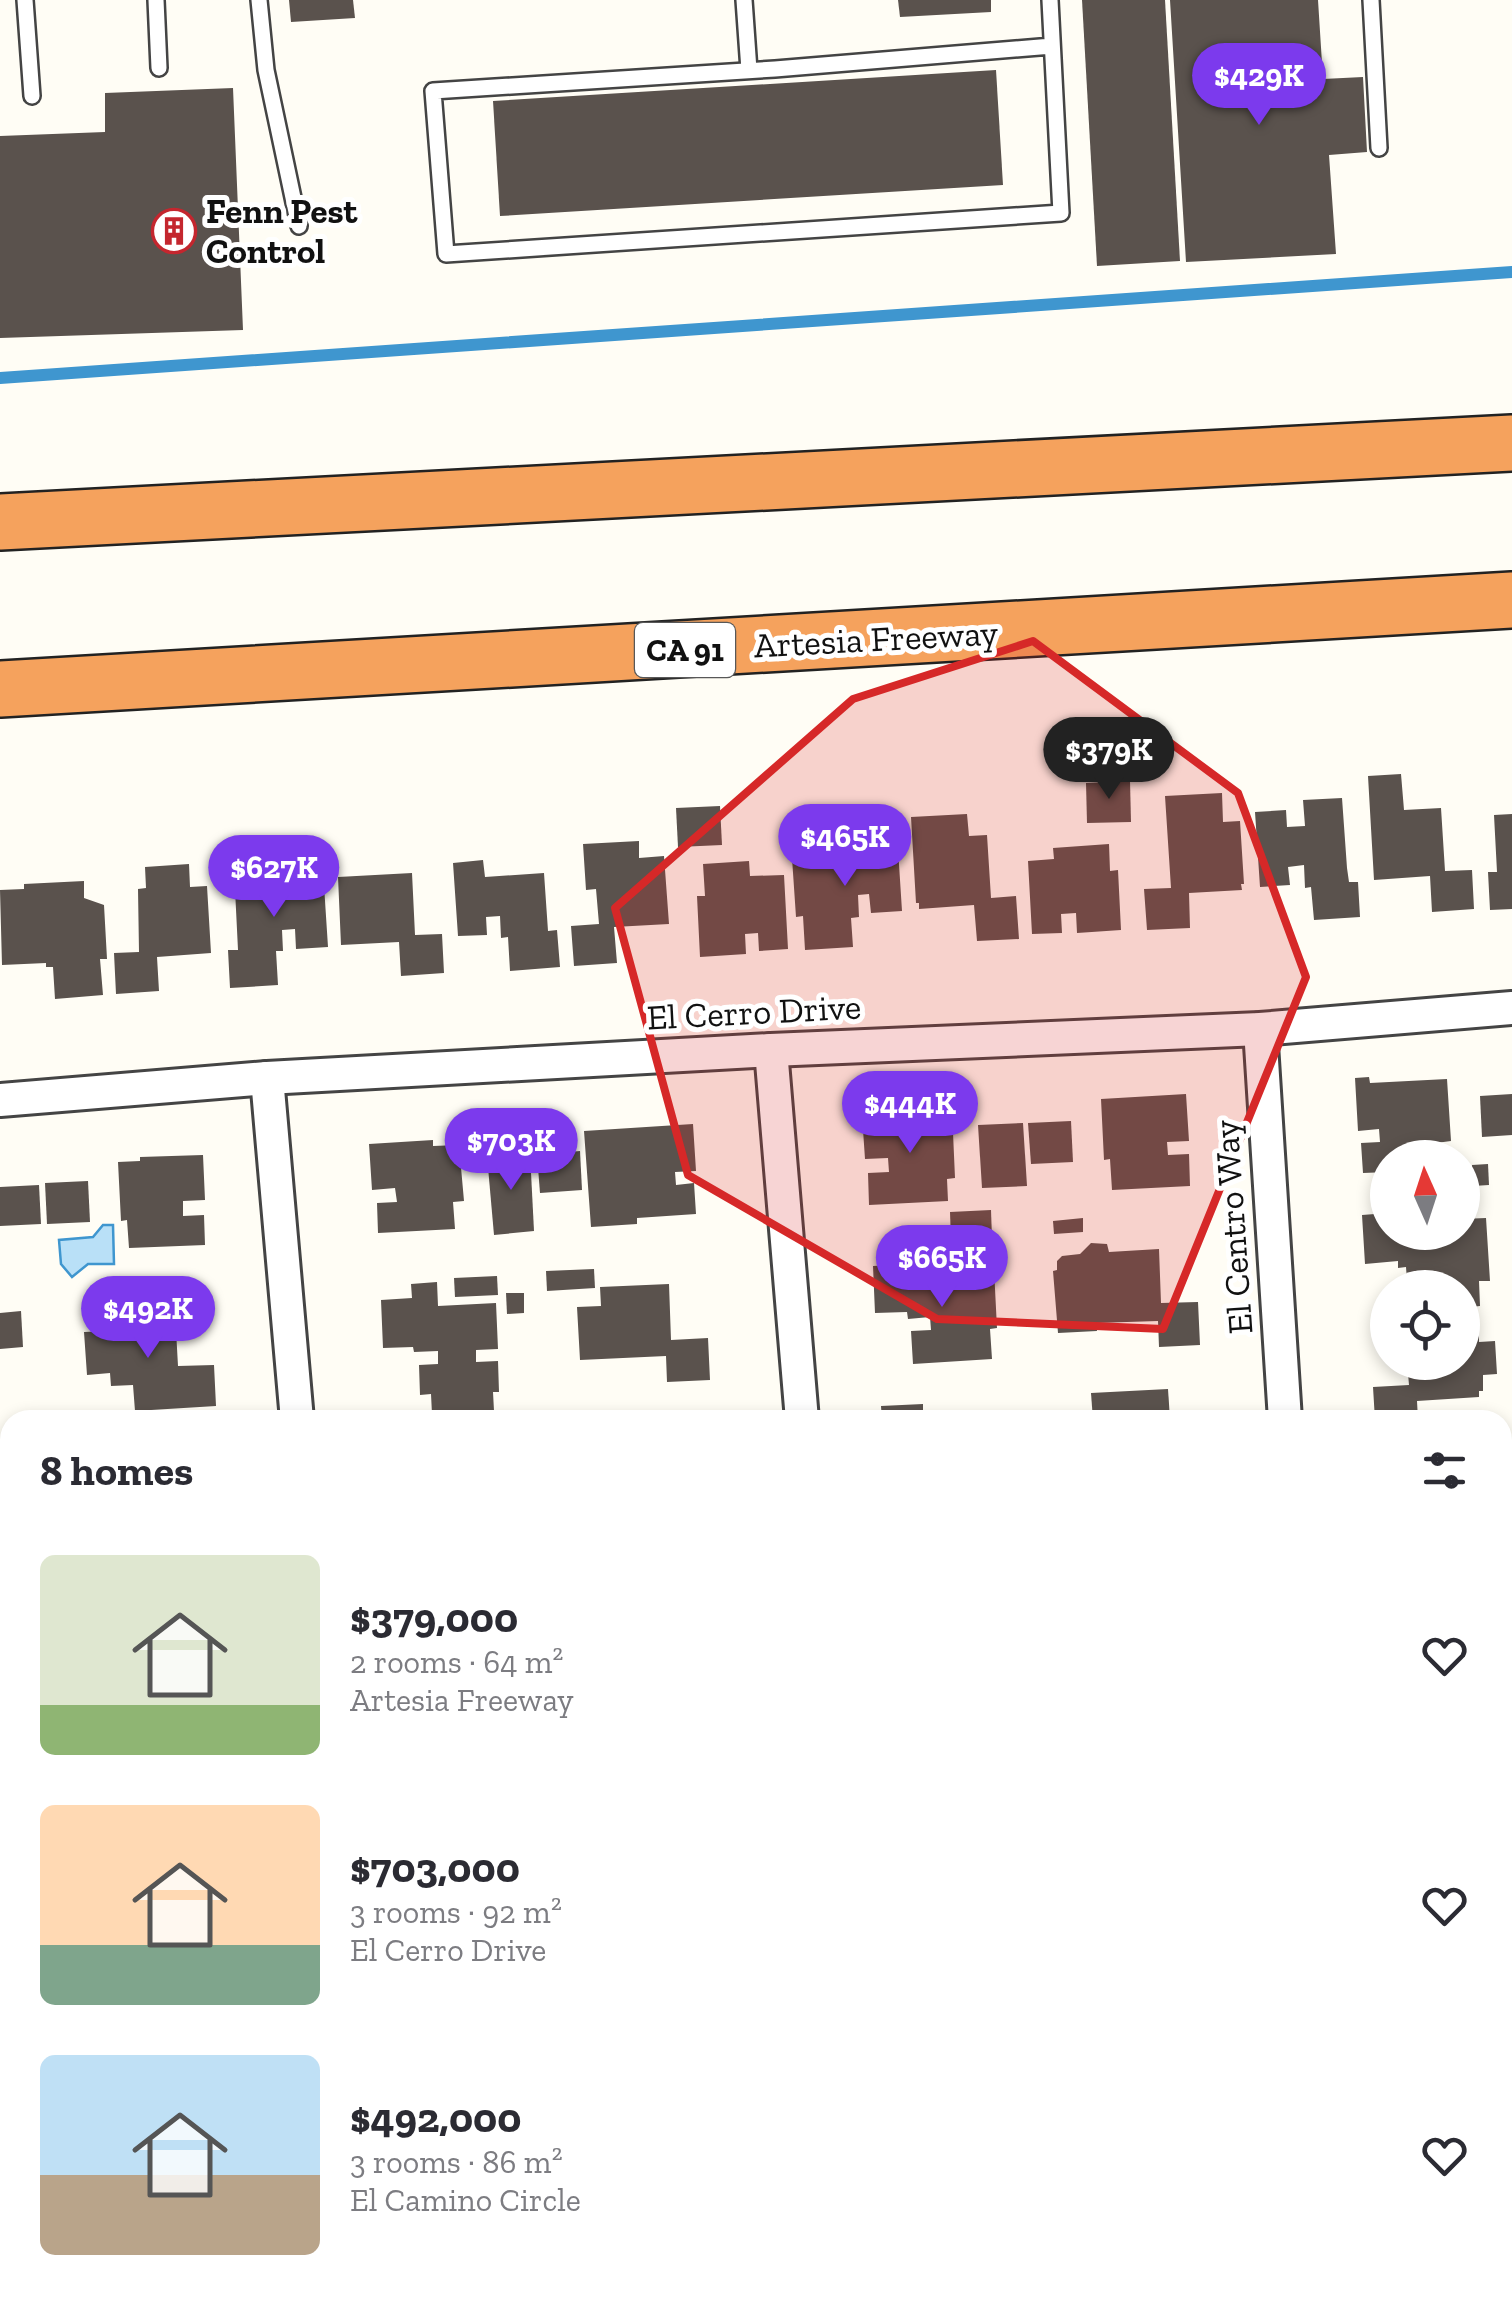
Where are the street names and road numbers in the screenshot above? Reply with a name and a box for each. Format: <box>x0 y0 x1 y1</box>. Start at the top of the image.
street label: Artesia Freeway <box>753 612 999 666</box>
road number: CA 91 <box>635 623 735 677</box>
street label: El Cerro Drive <box>646 985 862 1039</box>
street label: El Centro Way <box>1205 1118 1261 1336</box>

